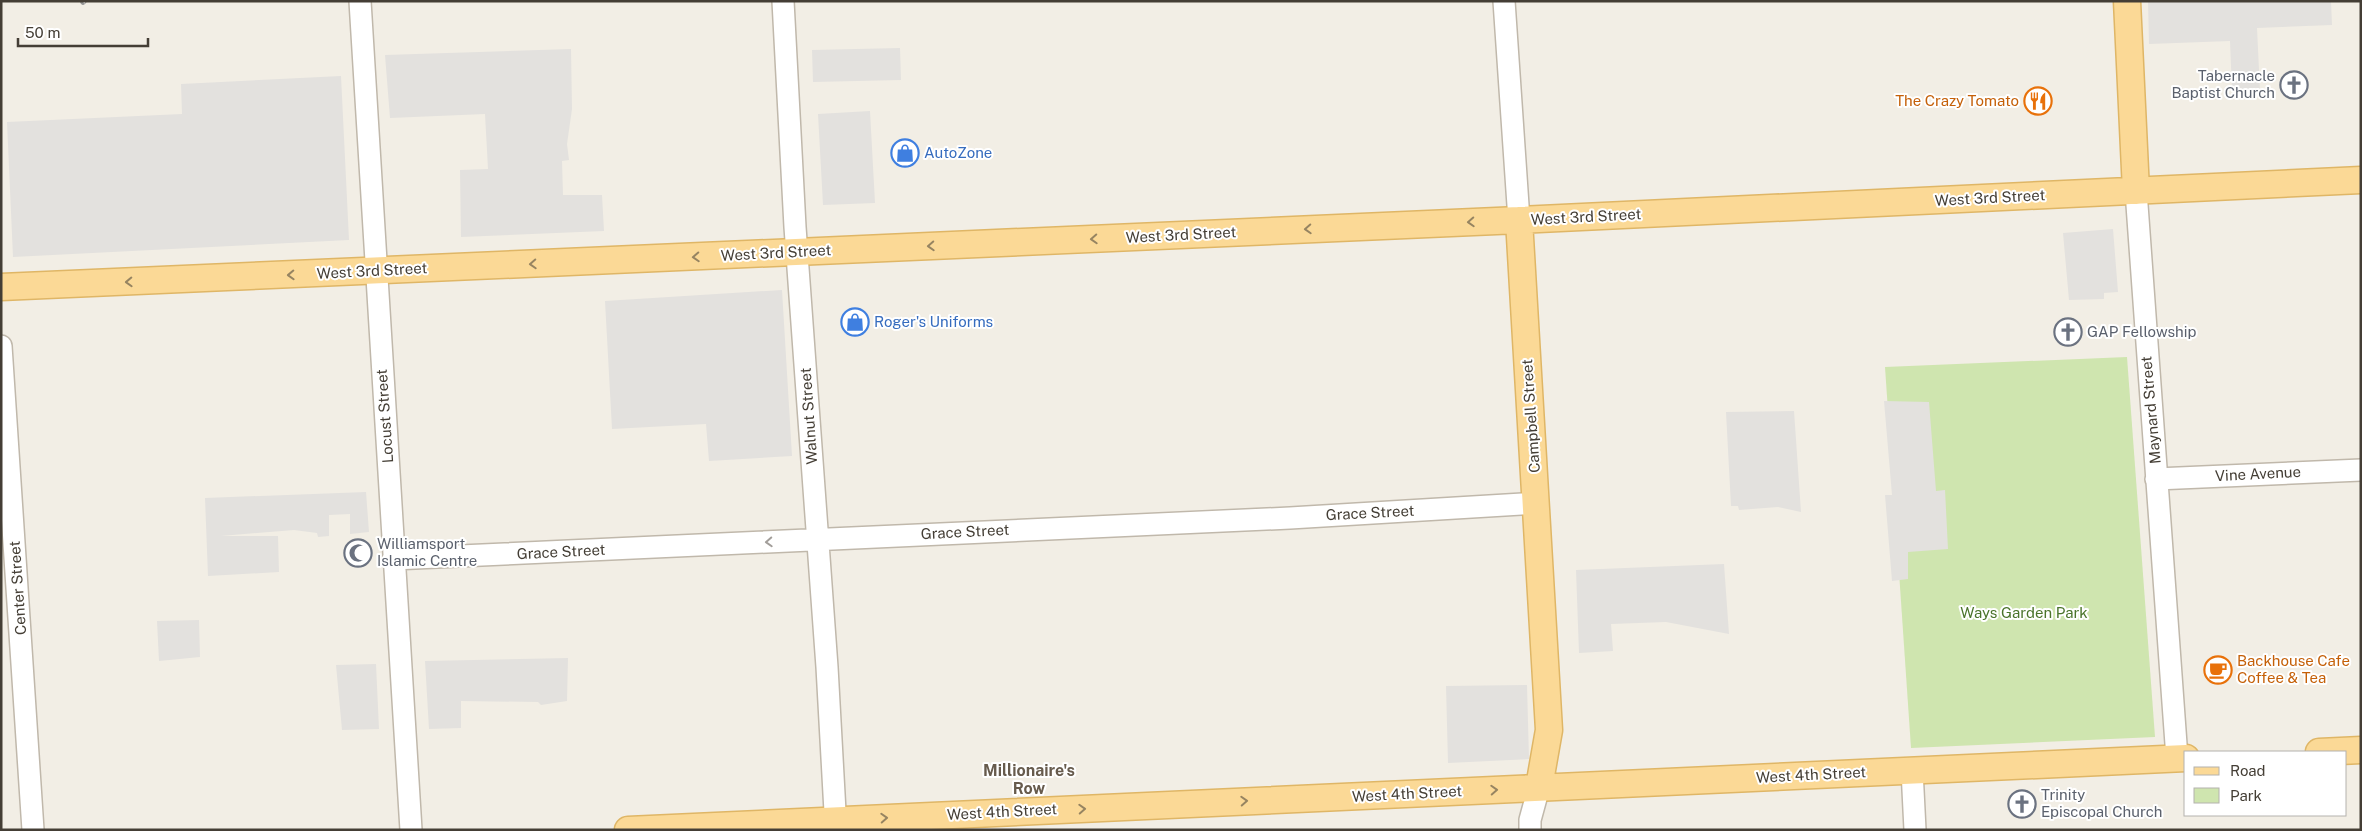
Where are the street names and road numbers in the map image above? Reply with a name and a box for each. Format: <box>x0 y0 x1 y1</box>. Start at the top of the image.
street label: West 3rd Street <box>1934 186 2046 209</box>
street label: West 3rd Street <box>1530 205 1642 228</box>
street label: West 3rd Street <box>1125 223 1237 246</box>
street label: West 3rd Street <box>720 241 832 264</box>
street label: West 3rd Street <box>316 259 428 282</box>
street label: Maynard Street <box>2137 355 2164 465</box>
street label: Campbell Street <box>1518 358 1543 474</box>
street label: Walnut Street <box>797 367 820 465</box>
street label: Locust Street <box>373 368 396 464</box>
street label: Vine Avenue <box>2215 463 2301 484</box>
street label: Grace Street <box>1325 502 1415 523</box>
street label: Grace Street <box>920 521 1010 542</box>
street label: Center Street <box>6 540 29 636</box>
street label: Grace Street <box>516 541 606 562</box>
street label: West 4th Street <box>1755 763 1867 786</box>
street label: West 4th Street <box>1351 782 1463 805</box>
street label: West 4th Street <box>946 800 1058 823</box>

